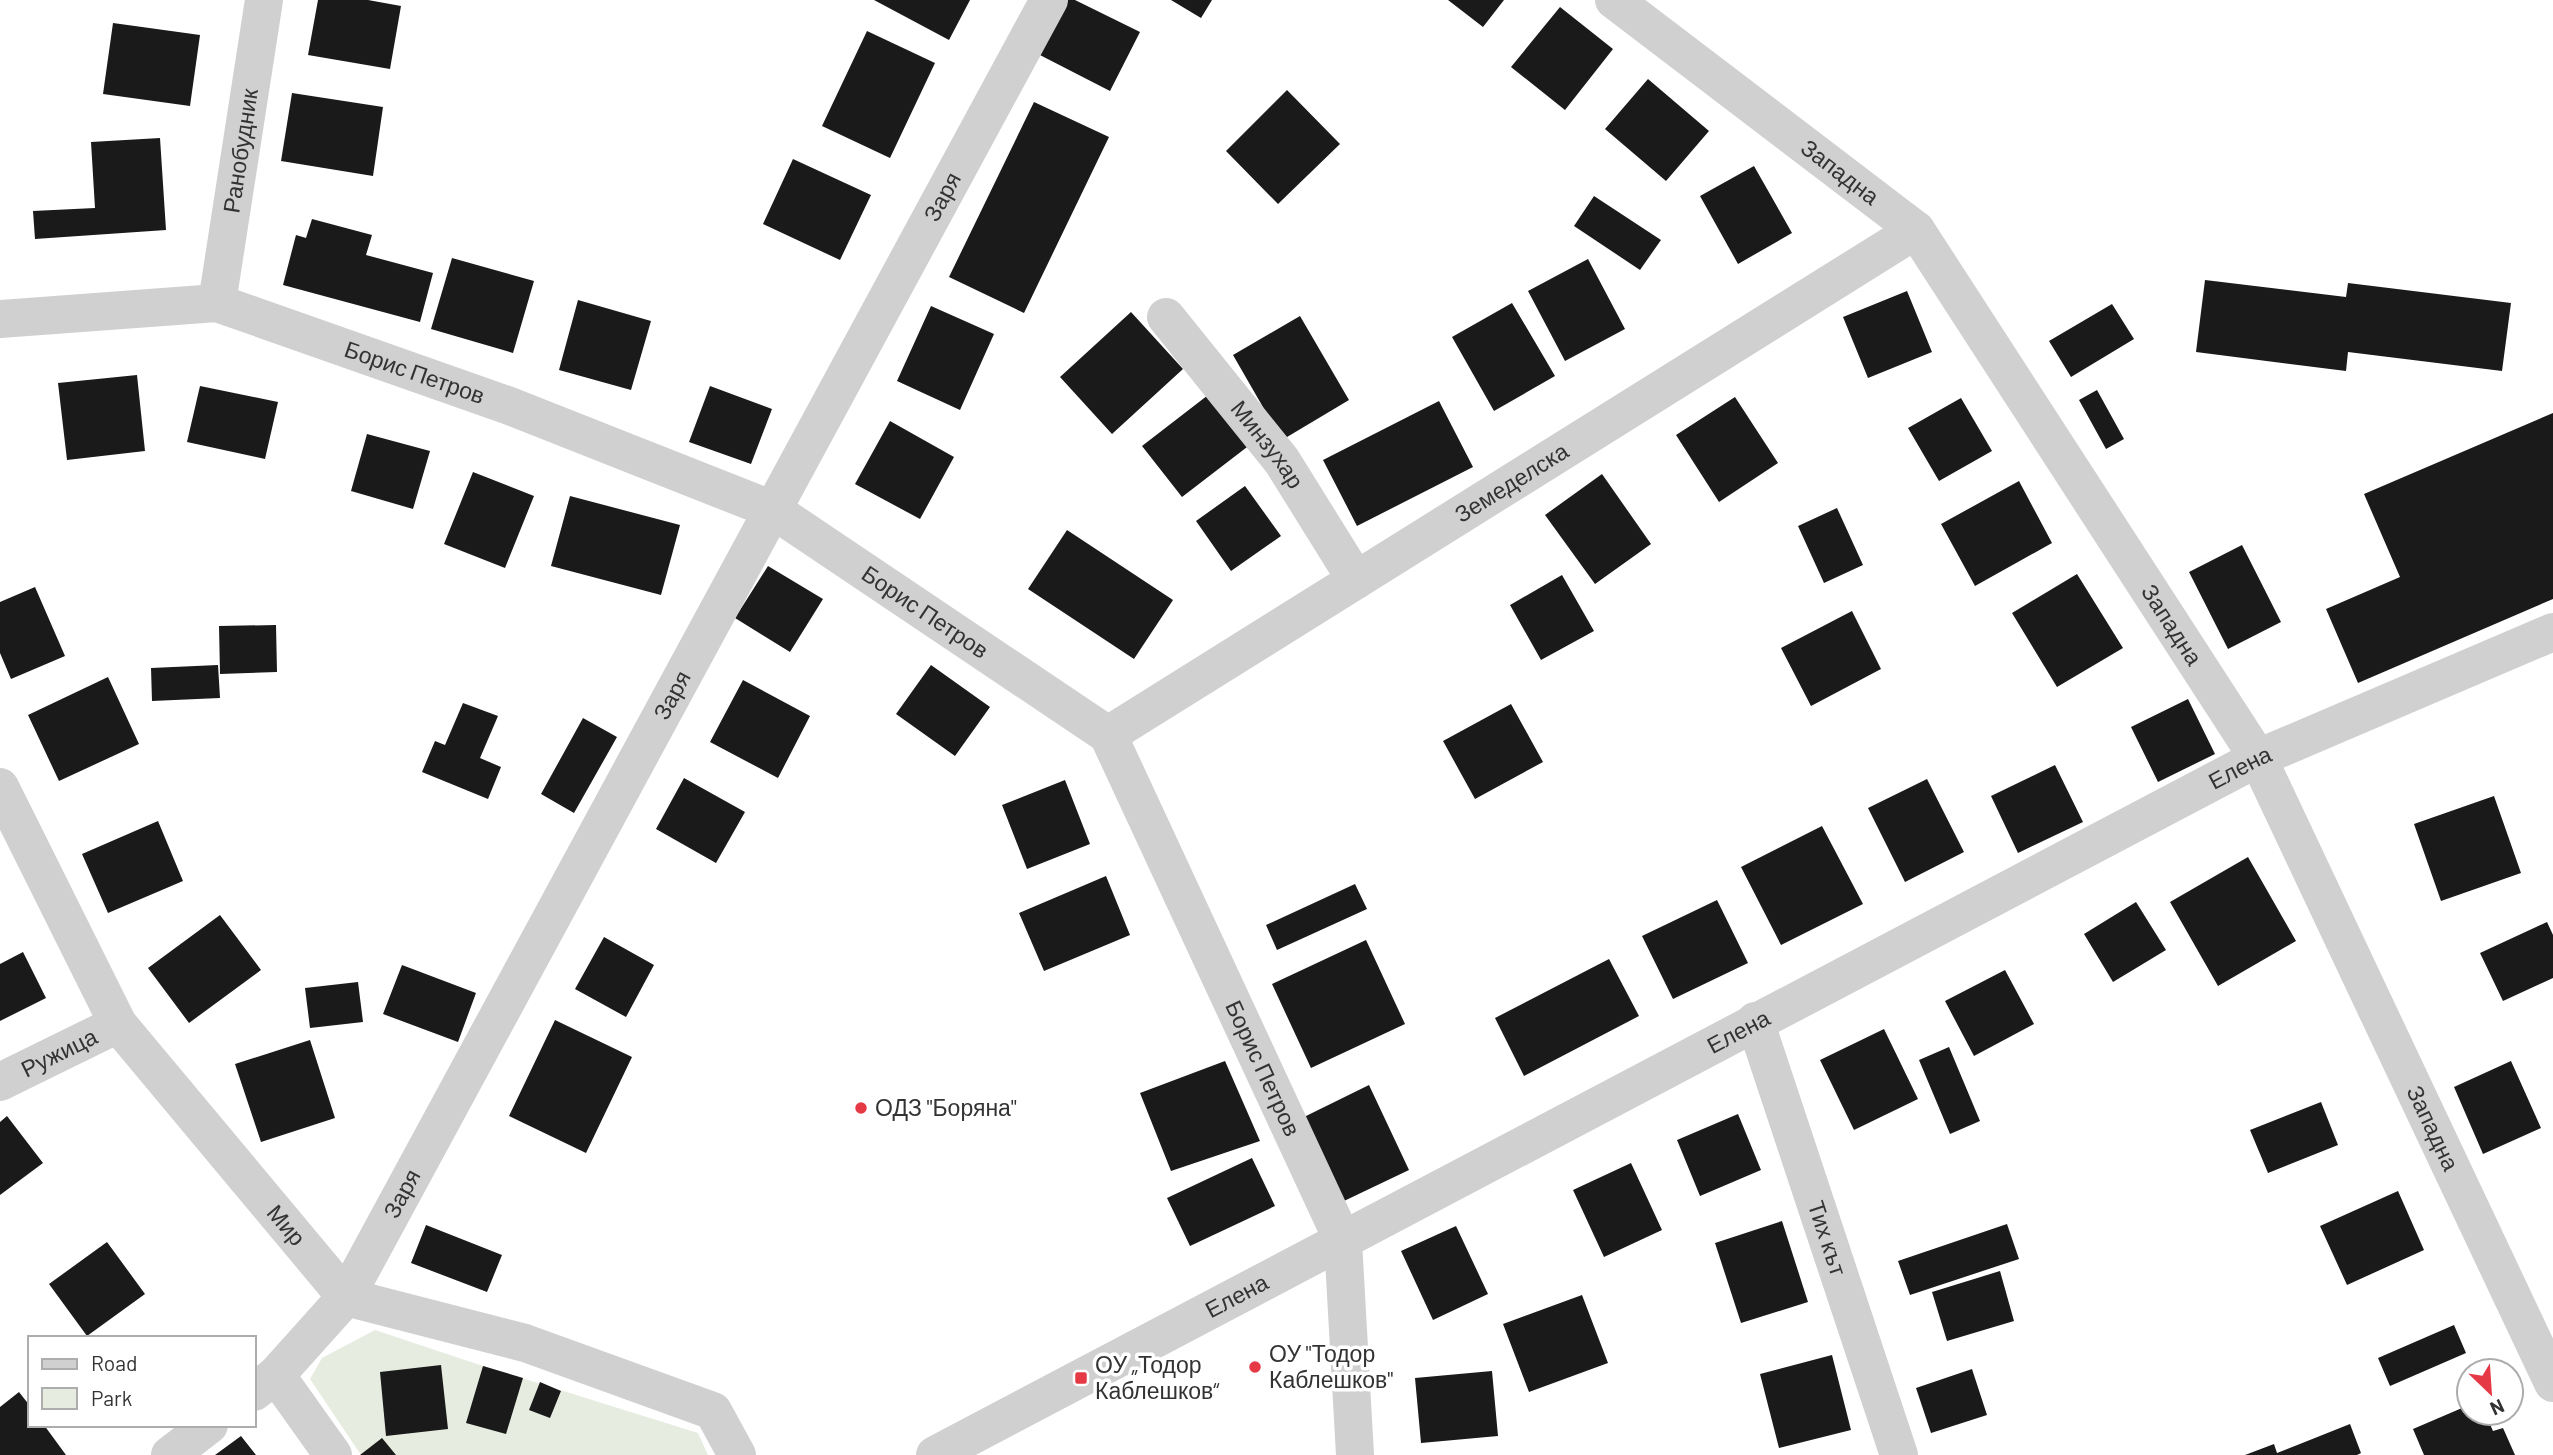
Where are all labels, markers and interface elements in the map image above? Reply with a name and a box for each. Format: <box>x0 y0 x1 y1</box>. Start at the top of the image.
street label: Ранобудник <box>216 86 263 215</box>
street label: Западна <box>1796 133 1885 210</box>
street label: Заря <box>917 167 966 226</box>
street label: Борис Петров <box>341 334 489 409</box>
street label: Минзухар <box>1226 394 1310 493</box>
street label: Земеделска <box>1449 436 1573 528</box>
street label: Борис Петров <box>857 559 994 664</box>
street label: Западна <box>2136 579 2209 670</box>
street label: Заря <box>647 665 696 724</box>
street label: Елена <box>2203 739 2275 795</box>
street label: Борис Петров <box>1220 995 1307 1140</box>
street label: Елена <box>1702 1003 1774 1059</box>
street label: Ружица <box>16 1021 102 1082</box>
street label: Западна <box>2402 1081 2466 1175</box>
place label: ОДЗ "Боряна" <box>875 1093 1017 1121</box>
marker: ОДЗ "Боряна" <box>853 1100 869 1116</box>
street label: Заря <box>376 1164 426 1223</box>
street label: Тих кът <box>1803 1197 1854 1279</box>
street label: Мир <box>262 1198 312 1251</box>
street label: Елена <box>1200 1267 1273 1323</box>
legend <box>28 1336 256 1427</box>
place label: ОУ "Тодор Каблешков" <box>1269 1339 1393 1393</box>
text: Road <box>91 1350 137 1375</box>
place label: ОУ „Тодор Каблешков“ <box>1095 1350 1220 1404</box>
north arrow <box>2455 1357 2525 1427</box>
marker: ОУ "Тодор Каблешков" <box>1247 1359 1263 1375</box>
marker: ОУ „Тодор Каблешков“ <box>1073 1370 1089 1386</box>
text: Park <box>91 1385 132 1410</box>
text: N <box>2487 1395 2508 1421</box>

